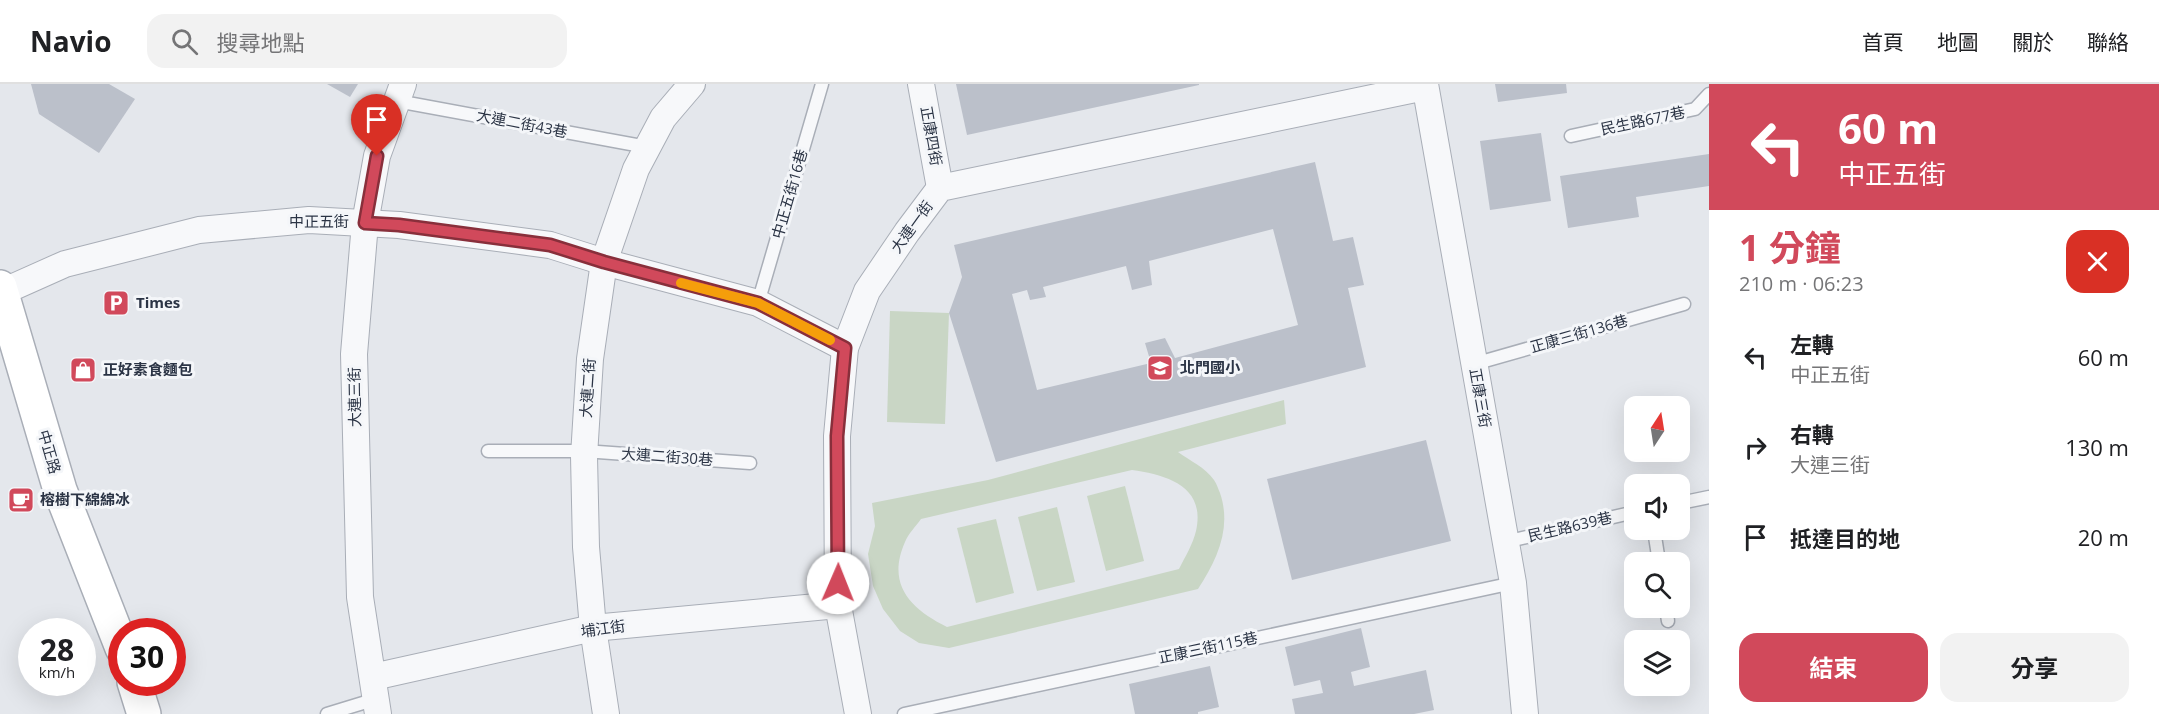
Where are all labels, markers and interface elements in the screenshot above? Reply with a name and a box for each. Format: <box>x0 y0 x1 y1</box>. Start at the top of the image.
search box <box>147 14 567 68</box>
text: Navio <box>30 22 111 60</box>
icon: search <box>168 25 201 58</box>
text: 搜尋地點 <box>216 27 305 57</box>
text: 首頁 <box>1862 28 1904 56</box>
text: 地圖 <box>1937 28 1979 56</box>
text: 關於 <box>2012 28 2054 56</box>
text: 聯絡 <box>2087 28 2129 56</box>
pin <box>351 94 402 156</box>
text: 60 m <box>1838 99 1938 156</box>
street label: 民生路677巷 <box>1599 101 1687 139</box>
icon: arrive <box>360 103 393 136</box>
street label: 大連二街43巷 <box>475 104 569 142</box>
street label: 正康四街 <box>917 105 947 167</box>
icon: left <box>1739 108 1817 186</box>
street label: 中正五街16巷 <box>767 147 811 241</box>
text: 中正五街 <box>1838 155 1946 192</box>
street label: 大連一街 <box>885 196 937 257</box>
street label: 中正五街 <box>289 211 349 231</box>
text: 1 分鐘 <box>1739 223 1841 272</box>
button: close <box>2066 230 2129 293</box>
text: 210 m · 06:23 <box>1739 270 1864 297</box>
parking icon: Times <box>101 288 131 318</box>
place label: Times <box>136 292 180 312</box>
street label: 正康三街136巷 <box>1528 310 1630 357</box>
text: 左轉 <box>1790 329 1834 359</box>
icon: left <box>1739 341 1772 374</box>
text: 60 m <box>2078 342 2129 372</box>
school or university icon: 北門國小 <box>1145 353 1175 383</box>
shop icon: 正好素食麵包 <box>68 355 98 385</box>
street label: 大連二街 <box>575 357 599 419</box>
place label: 北門國小 <box>1180 357 1241 377</box>
place label: 正好素食麵包 <box>103 359 193 379</box>
text: 中正五街 <box>1790 361 1870 388</box>
street label: 大連三街 <box>343 367 365 427</box>
street label: 正康三街 <box>1466 367 1496 429</box>
north arrow <box>1624 396 1690 462</box>
map controls <box>1624 396 1690 696</box>
text: 右轉 <box>1790 419 1834 449</box>
street label: 中正路 <box>34 427 66 476</box>
icon: right <box>1739 431 1772 464</box>
text: 130 m <box>2065 432 2129 462</box>
street label: 大連二街30巷 <box>620 443 714 469</box>
text: 大連三街 <box>1790 451 1870 478</box>
button: sound <box>1624 474 1690 540</box>
cafe icon: 榕樹下綿綿冰 <box>6 485 36 515</box>
place label: 榕樹下綿綿冰 <box>40 489 130 509</box>
street label: 民生路639巷 <box>1526 507 1614 545</box>
icon: arrive <box>1739 521 1772 554</box>
text: 20 m <box>2078 522 2129 552</box>
text: 抵達目的地 <box>1790 523 1900 553</box>
position arrow <box>806 551 870 615</box>
button: search <box>1624 552 1690 618</box>
street label: 埔江街 <box>579 615 627 641</box>
speed limit sign: 30 <box>108 618 186 696</box>
street label: 正康三街115巷 <box>1156 627 1259 667</box>
text: 28 <box>40 629 74 670</box>
button: layers <box>1624 630 1690 696</box>
button: 結束 <box>1739 633 1928 702</box>
button: 分享 <box>1940 633 2129 702</box>
text: km/h <box>39 662 75 682</box>

